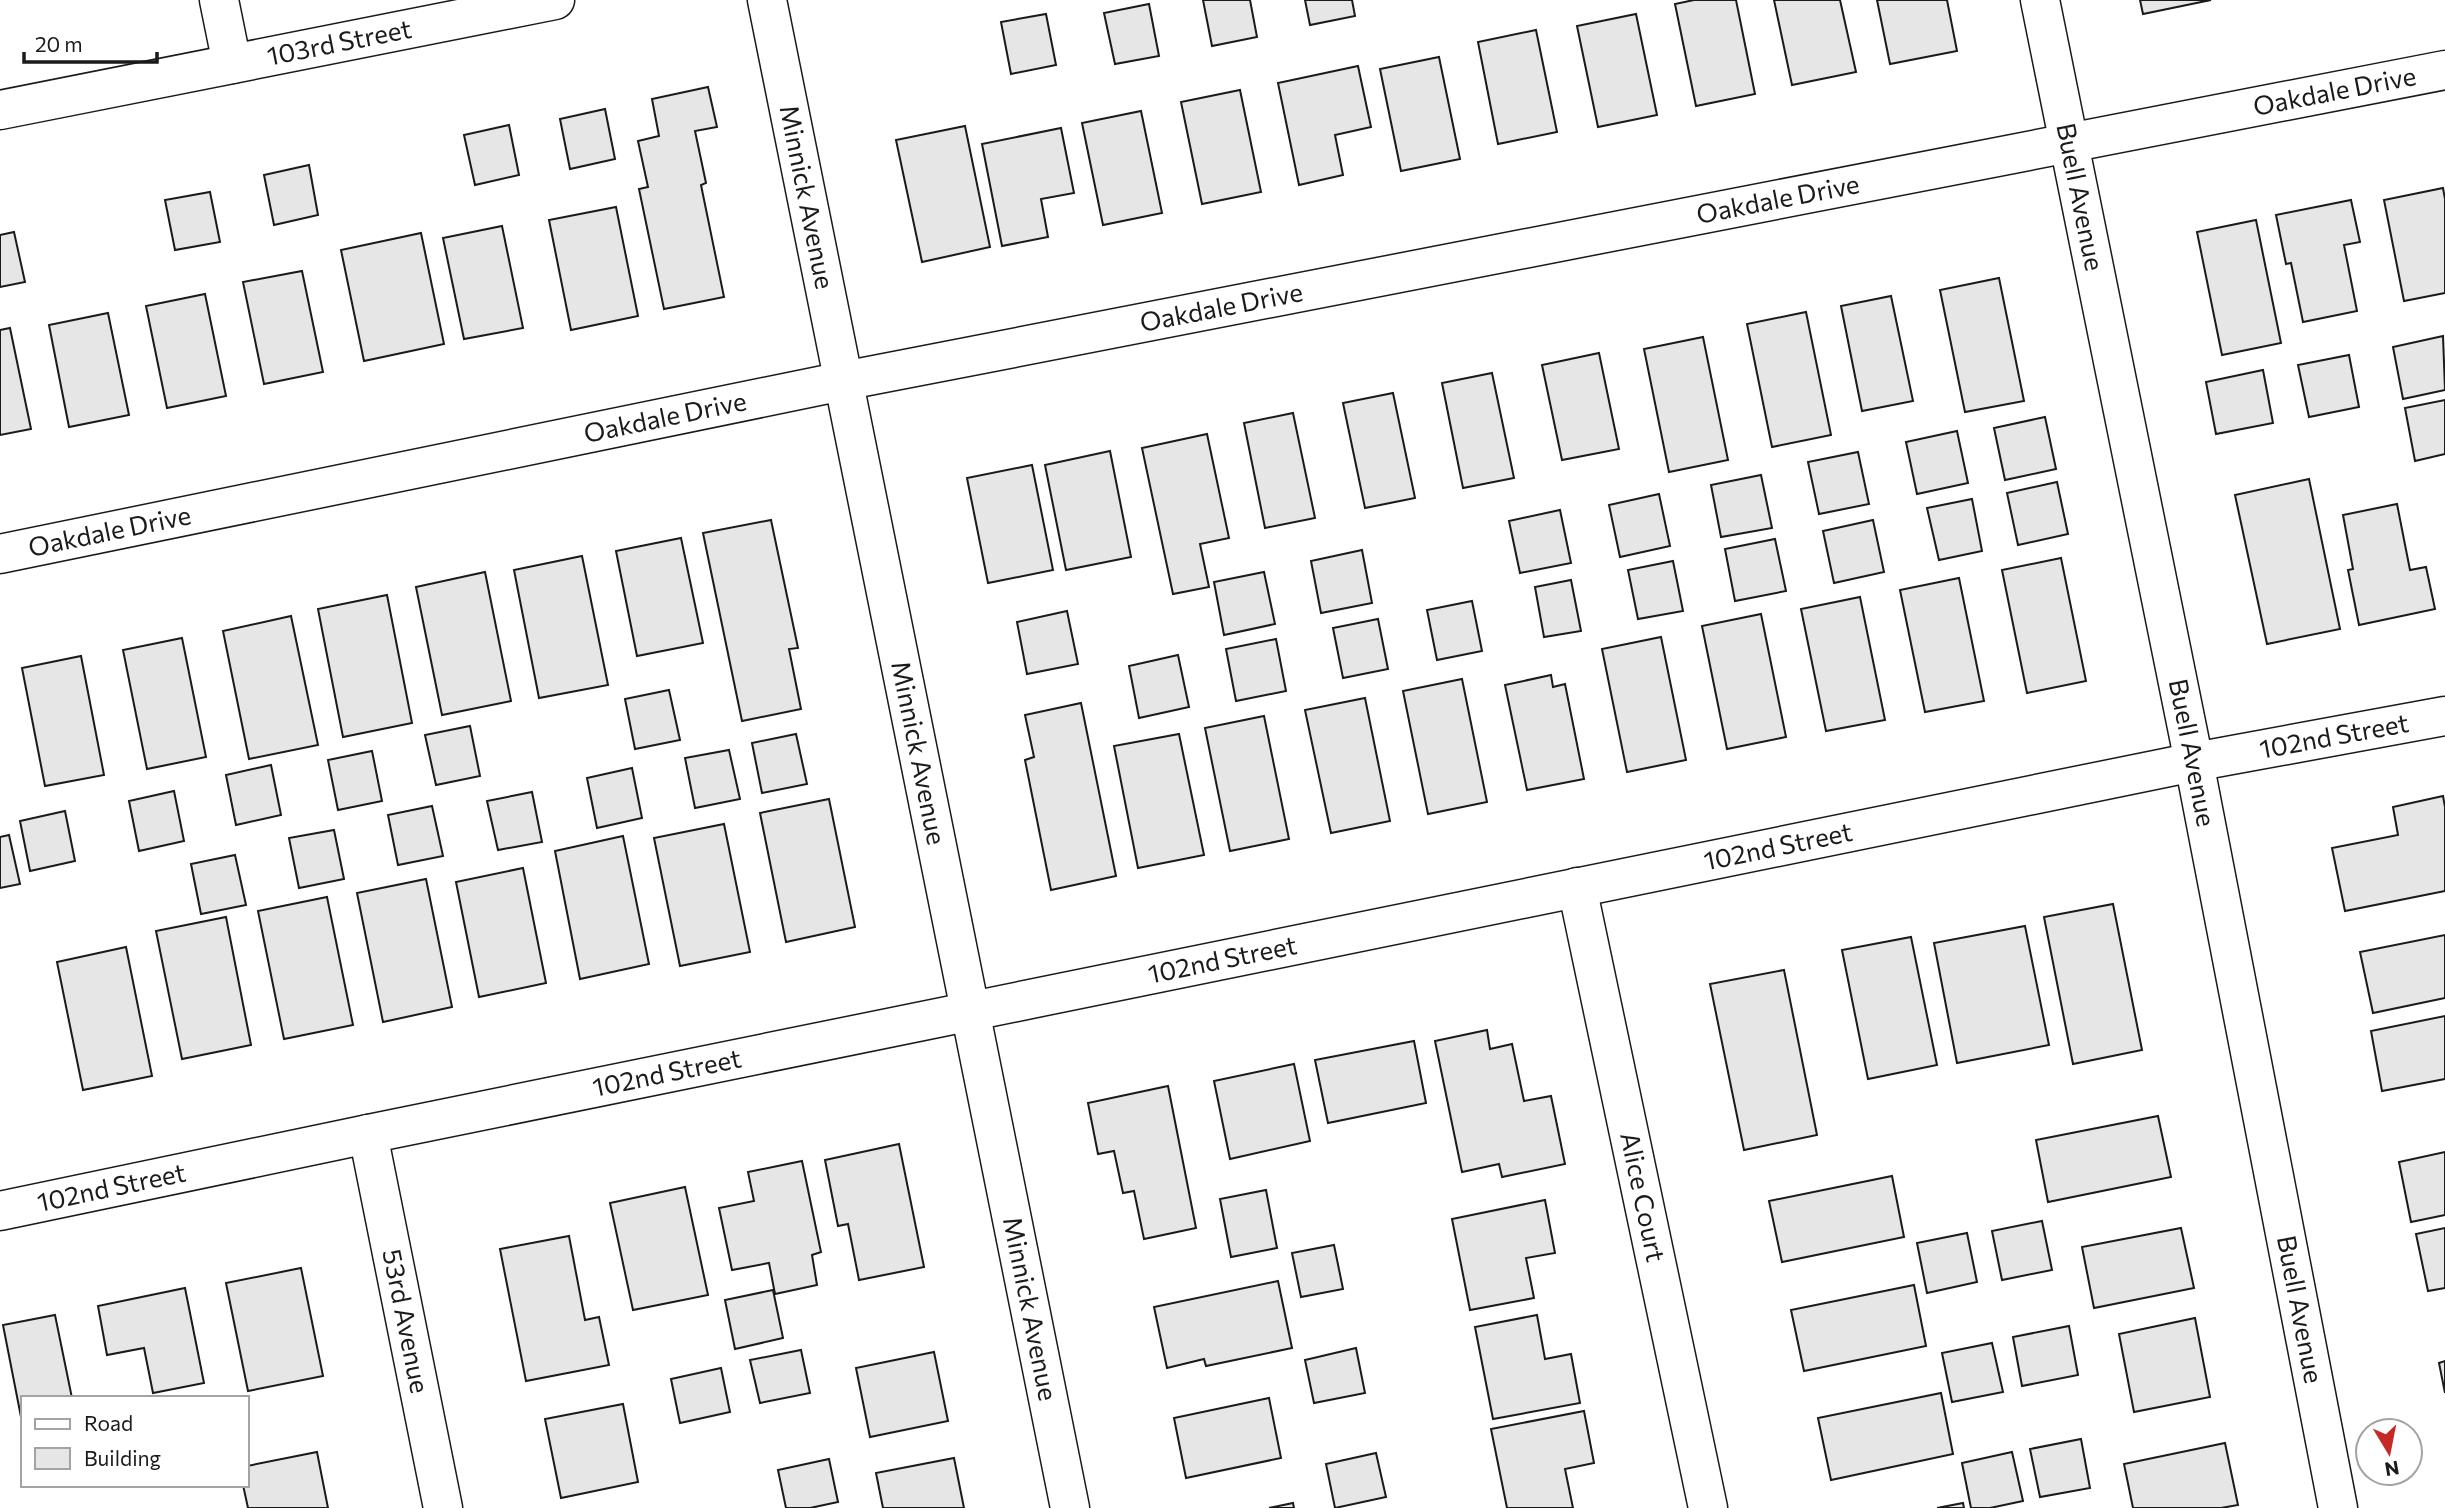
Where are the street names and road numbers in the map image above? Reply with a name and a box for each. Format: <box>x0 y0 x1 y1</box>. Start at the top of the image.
street label: 103rd Street <box>264 12 414 71</box>
street label: Oakdale Drive <box>2250 59 2418 121</box>
street label: Minnick Avenue <box>774 102 842 291</box>
street label: Buell Avenue <box>2051 120 2111 273</box>
street label: Oakdale Drive <box>1694 167 1862 229</box>
street label: Oakdale Drive <box>1137 275 1305 337</box>
street label: Oakdale Drive <box>581 384 749 448</box>
street label: Oakdale Drive <box>25 498 193 562</box>
street label: Minnick Avenue <box>886 658 953 847</box>
street label: Buell Avenue <box>2164 676 2223 829</box>
street label: 102nd Street <box>2257 706 2411 764</box>
street label: 102nd Street <box>1701 815 1855 876</box>
street label: 102nd Street <box>1145 928 1299 989</box>
street label: 102nd Street <box>590 1041 744 1102</box>
street label: Alice Court <box>1615 1129 1673 1265</box>
street label: 102nd Street <box>34 1156 188 1217</box>
street label: Minnick Avenue <box>998 1214 1065 1403</box>
street label: Buell Avenue <box>2272 1233 2331 1386</box>
street label: 53rd Avenue <box>377 1246 437 1396</box>

